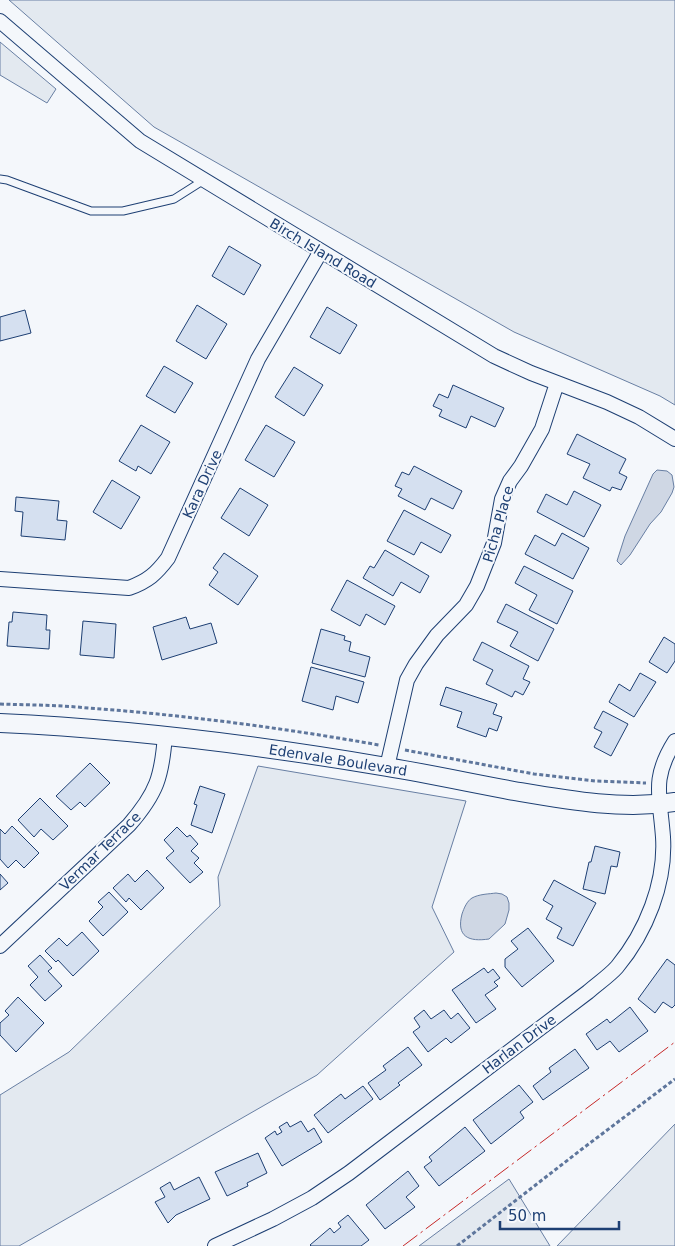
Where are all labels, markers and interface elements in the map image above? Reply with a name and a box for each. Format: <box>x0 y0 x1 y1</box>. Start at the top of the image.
street label: Birch Island Road <box>267 215 379 291</box>
street label: Kara Drive <box>179 447 225 521</box>
street label: Picha Place <box>479 484 517 564</box>
street label: Edenvale Boulevard <box>268 741 408 779</box>
street label: Vermar Terrace <box>56 808 144 894</box>
street label: Harlan Drive <box>479 1011 559 1077</box>
scale bar <box>500 1198 619 1230</box>
text: 50 m <box>508 1207 546 1225</box>

